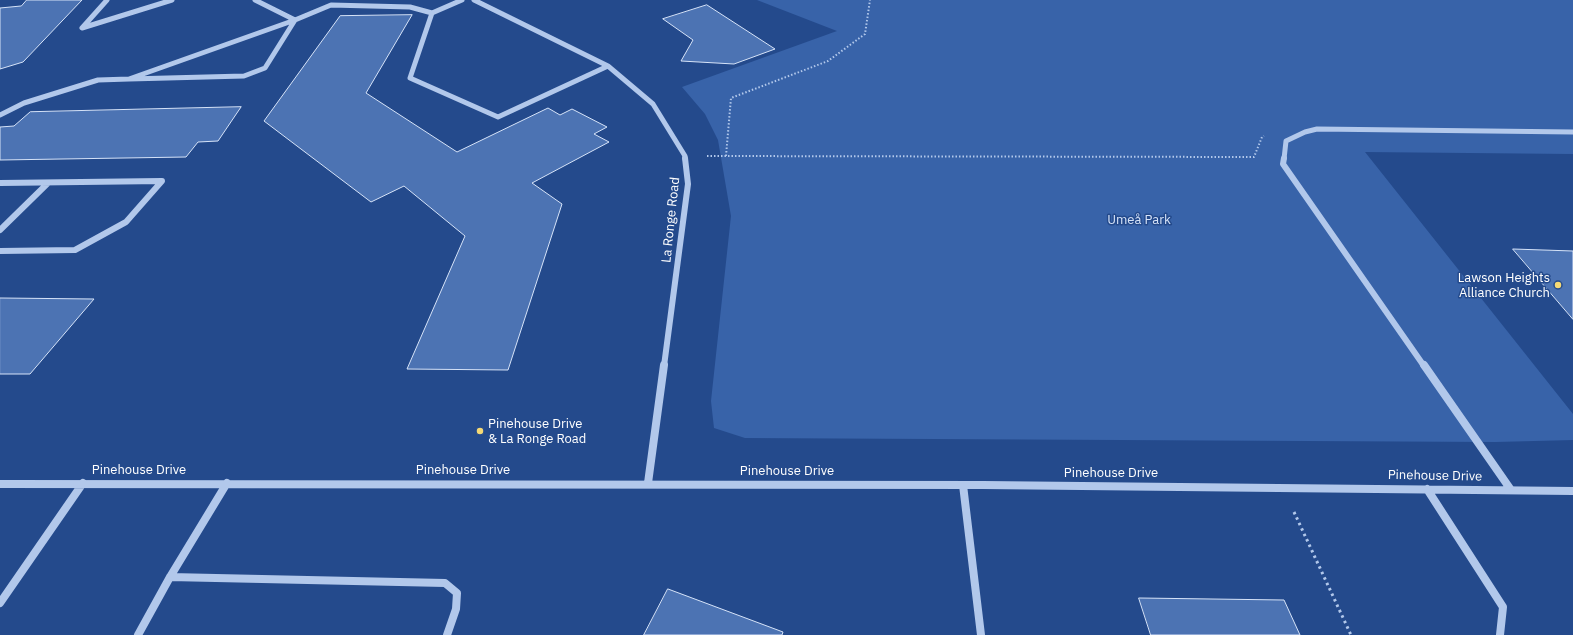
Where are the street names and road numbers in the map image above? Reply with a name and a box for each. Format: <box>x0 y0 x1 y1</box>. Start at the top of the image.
street label: La Ronge Road <box>659 176 683 264</box>
street label: Pinehouse Drive <box>92 462 186 478</box>
street label: Pinehouse Drive <box>416 462 510 478</box>
street label: Pinehouse Drive <box>740 463 834 479</box>
street label: Pinehouse Drive <box>1064 465 1158 481</box>
street label: Pinehouse Drive <box>1388 467 1482 485</box>

